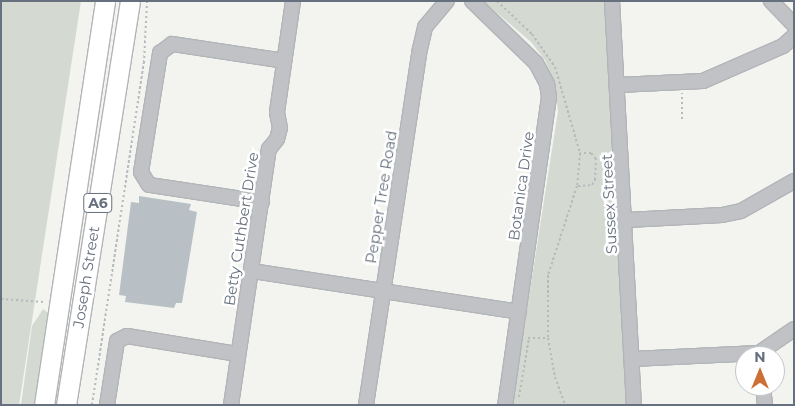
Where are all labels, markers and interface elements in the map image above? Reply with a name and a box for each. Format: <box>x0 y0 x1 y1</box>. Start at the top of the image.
street label: Pepper Tree Road <box>362 129 400 265</box>
street label: Botanica Drive <box>504 130 538 242</box>
street label: Betty Cuthbert Drive <box>220 151 262 307</box>
street label: Sussex Street <box>597 154 621 254</box>
road number: A6 <box>83 192 113 214</box>
street label: Joseph Street <box>69 225 103 329</box>
north arrow <box>735 346 785 396</box>
text: N <box>754 348 766 366</box>

